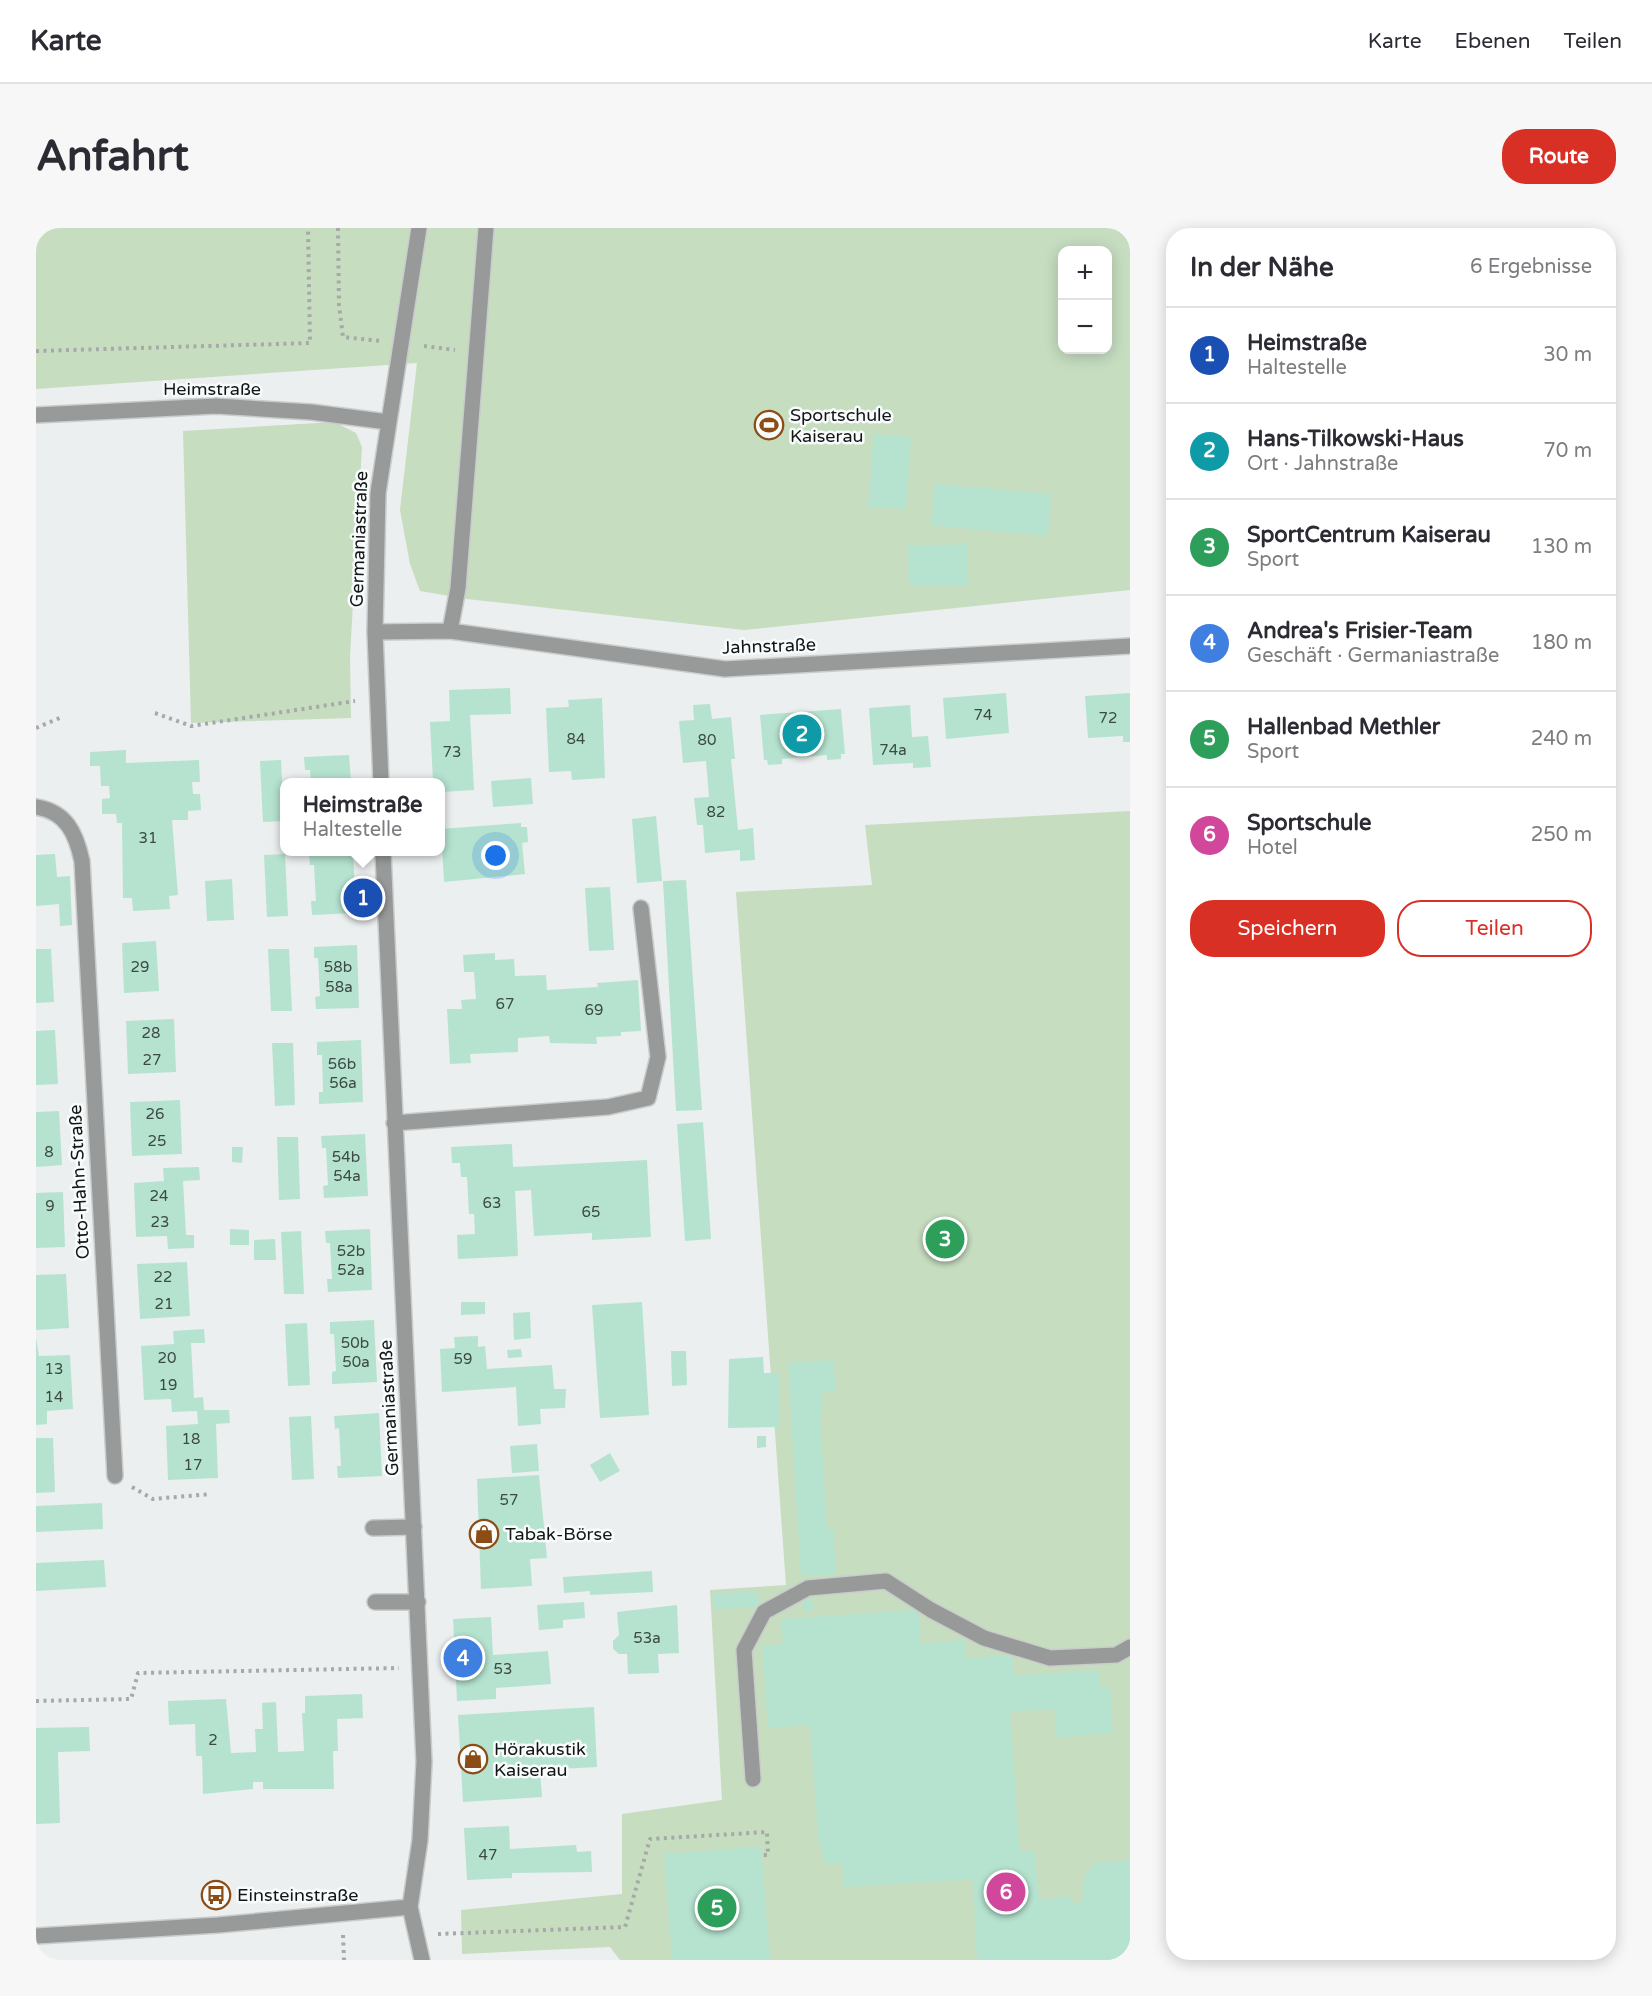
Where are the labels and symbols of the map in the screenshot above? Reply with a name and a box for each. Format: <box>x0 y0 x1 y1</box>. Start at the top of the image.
street label: Heimstraße <box>163 378 261 400</box>
place label: Sportschule Kaiserau <box>790 404 892 447</box>
sports icon: Sportschule Kaiserau <box>753 409 785 441</box>
street label: Germaniastraße <box>346 470 372 608</box>
street label: Jahnstraße <box>722 633 816 659</box>
house number: 74 <box>974 706 992 724</box>
house number: 72 <box>1099 709 1117 727</box>
pin: 2 <box>782 712 822 756</box>
house number: 84 <box>567 730 585 748</box>
house number: 80 <box>698 731 716 749</box>
house number: 74a <box>879 741 907 759</box>
house number: 73 <box>443 743 461 761</box>
house number: 82 <box>707 803 725 821</box>
house number: 31 <box>139 829 157 847</box>
your location <box>481 841 510 870</box>
pin: 1 <box>344 876 382 920</box>
house number: 29 <box>131 958 149 976</box>
house number: 58b <box>324 958 352 976</box>
house number: 58a <box>325 978 353 996</box>
house number: 67 <box>496 995 514 1013</box>
house number: 69 <box>585 1001 603 1019</box>
house number: 28 <box>142 1024 160 1042</box>
house number: 27 <box>143 1051 161 1069</box>
house number: 56b <box>328 1055 356 1073</box>
house number: 56a <box>329 1074 357 1092</box>
street label: Otto-Hahn-Straße <box>64 1104 94 1260</box>
house number: 26 <box>146 1105 164 1123</box>
house number: 25 <box>148 1132 166 1150</box>
house number: 8 <box>44 1143 54 1161</box>
house number: 54b <box>332 1148 360 1166</box>
house number: 54a <box>333 1167 361 1185</box>
house number: 24 <box>150 1187 168 1205</box>
house number: 63 <box>483 1194 501 1212</box>
house number: 9 <box>45 1197 55 1215</box>
house number: 65 <box>582 1203 600 1221</box>
house number: 23 <box>151 1213 169 1231</box>
pin: 3 <box>926 1216 964 1262</box>
house number: 52b <box>337 1242 365 1260</box>
house number: 52a <box>337 1261 365 1279</box>
house number: 22 <box>154 1268 172 1286</box>
house number: 21 <box>155 1295 173 1313</box>
house number: 50b <box>341 1334 369 1352</box>
street label: Germaniastraße <box>374 1339 404 1477</box>
house number: 20 <box>158 1349 176 1367</box>
house number: 59 <box>454 1350 472 1368</box>
house number: 50a <box>342 1353 370 1371</box>
house number: 13 <box>45 1360 63 1378</box>
house number: 19 <box>159 1376 177 1394</box>
house number: 14 <box>45 1388 63 1406</box>
house number: 18 <box>182 1430 200 1448</box>
house number: 17 <box>184 1456 202 1474</box>
house number: 57 <box>500 1491 518 1509</box>
shop icon: Tabak-Börse <box>468 1518 500 1550</box>
place label: Tabak-Börse <box>505 1523 612 1545</box>
house number: 53a <box>633 1629 661 1647</box>
pin: 4 <box>444 1636 482 1680</box>
house number: 53 <box>494 1660 512 1678</box>
house number: 2 <box>208 1731 218 1749</box>
place label: Hörakustik Kaiserau <box>494 1738 586 1781</box>
shop icon: Hörakustik Kaiserau <box>457 1743 489 1775</box>
house number: 47 <box>479 1846 497 1864</box>
pin: 6 <box>986 1870 1026 1914</box>
bus stop icon: Einsteinstraße <box>200 1879 232 1911</box>
place label: Einsteinstraße <box>237 1884 358 1906</box>
pin: 5 <box>698 1886 736 1930</box>

